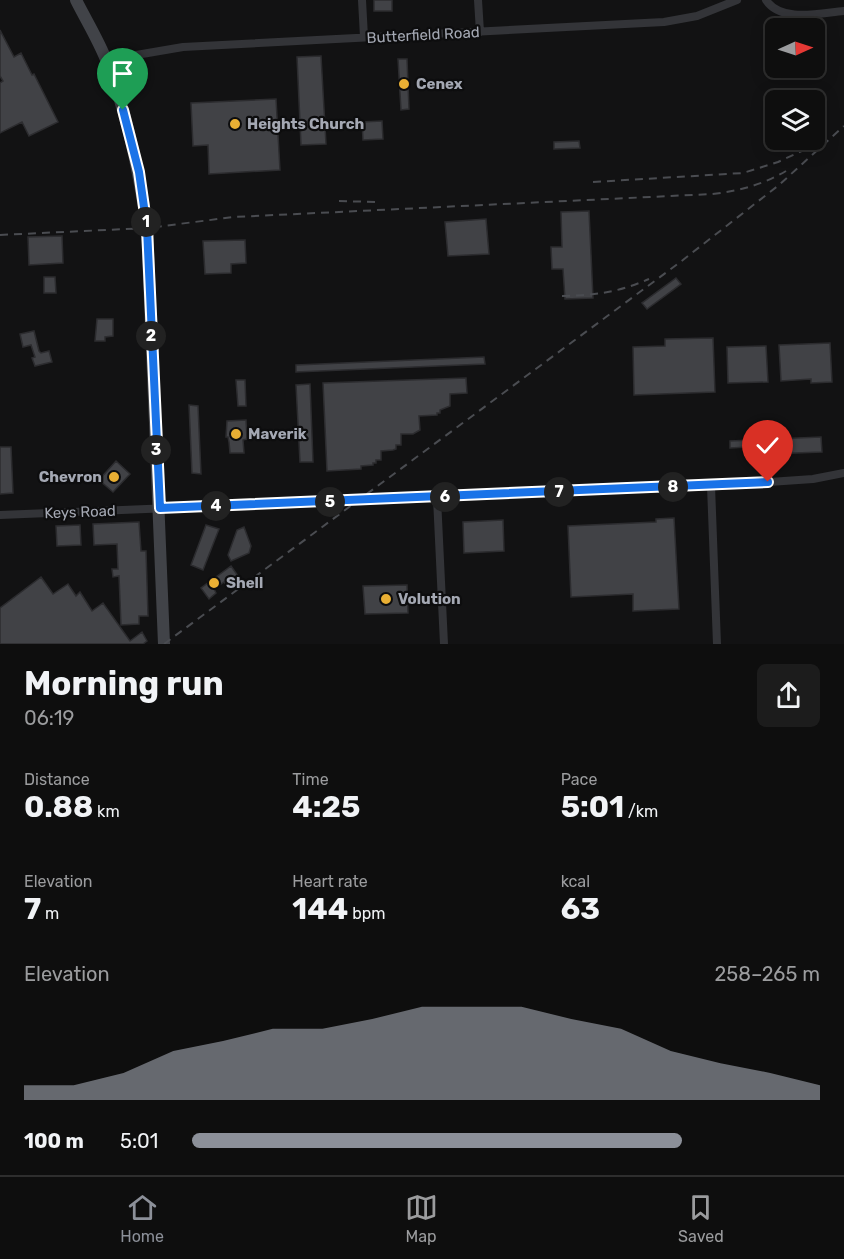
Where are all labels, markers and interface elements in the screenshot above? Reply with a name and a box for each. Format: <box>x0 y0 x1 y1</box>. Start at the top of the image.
north arrow <box>765 18 825 78</box>
map controls <box>765 18 825 150</box>
street label: Butterfield Road <box>366 23 480 47</box>
pin <box>97 48 148 110</box>
icon: arrive <box>106 57 139 90</box>
place label: Cenex <box>416 75 463 93</box>
marker: Cenex <box>397 77 411 91</box>
button: layers <box>765 90 825 150</box>
place label: Heights Church <box>247 115 364 133</box>
marker: Heights Church <box>228 117 242 131</box>
pin: 1 <box>131 207 161 237</box>
text: 1 <box>142 212 150 231</box>
pin: 2 <box>136 321 166 351</box>
text: 2 <box>146 326 156 345</box>
pin <box>742 420 793 482</box>
place label: Maverik <box>248 425 307 443</box>
marker: Maverik <box>229 427 243 441</box>
icon: check <box>751 429 784 462</box>
pin: 3 <box>141 435 171 465</box>
text: 3 <box>151 440 161 459</box>
place label: Chevron <box>39 468 102 486</box>
marker: Chevron <box>107 470 121 484</box>
pin: 8 <box>658 472 688 502</box>
pin: 7 <box>544 477 574 507</box>
text: 8 <box>668 477 678 496</box>
pin: 6 <box>430 482 460 512</box>
text: 7 <box>554 482 564 501</box>
pin: 5 <box>315 487 345 517</box>
text: 6 <box>440 487 450 506</box>
pin: 4 <box>201 491 231 521</box>
text: 5 <box>325 492 335 511</box>
text: 4 <box>211 496 221 515</box>
street label: Keys Road <box>44 502 116 522</box>
place label: Shell <box>226 574 263 592</box>
marker: Shell <box>207 576 221 590</box>
place label: Volution <box>398 590 461 608</box>
marker: Volution <box>379 592 393 606</box>
text: Morning run <box>24 664 224 703</box>
button: share <box>757 664 820 727</box>
text: 06:19 <box>24 706 74 730</box>
text: Distance <box>24 770 90 789</box>
text: Time <box>292 770 329 789</box>
text: Pace <box>561 770 597 789</box>
text: 0.88 <box>24 789 93 825</box>
text: 4:25 <box>292 789 360 825</box>
text: 5:01 <box>561 789 624 825</box>
text: km <box>93 802 120 821</box>
text: /km <box>624 802 658 821</box>
text: Elevation <box>24 872 93 891</box>
text: Heart rate <box>292 872 368 891</box>
text: kcal <box>561 872 590 891</box>
text: 7 <box>24 891 41 927</box>
text: 144 <box>292 891 348 927</box>
text: 63 <box>561 891 600 927</box>
text: m <box>41 904 59 923</box>
text: bpm <box>348 904 385 923</box>
text: Elevation <box>24 962 110 986</box>
text: 258–265 m <box>715 962 820 986</box>
text: 100 m <box>24 1129 84 1153</box>
text: 5:01 <box>120 1129 158 1153</box>
tab: Home <box>120 1191 164 1246</box>
tab: Map <box>405 1191 438 1246</box>
tab: Saved <box>678 1191 724 1246</box>

